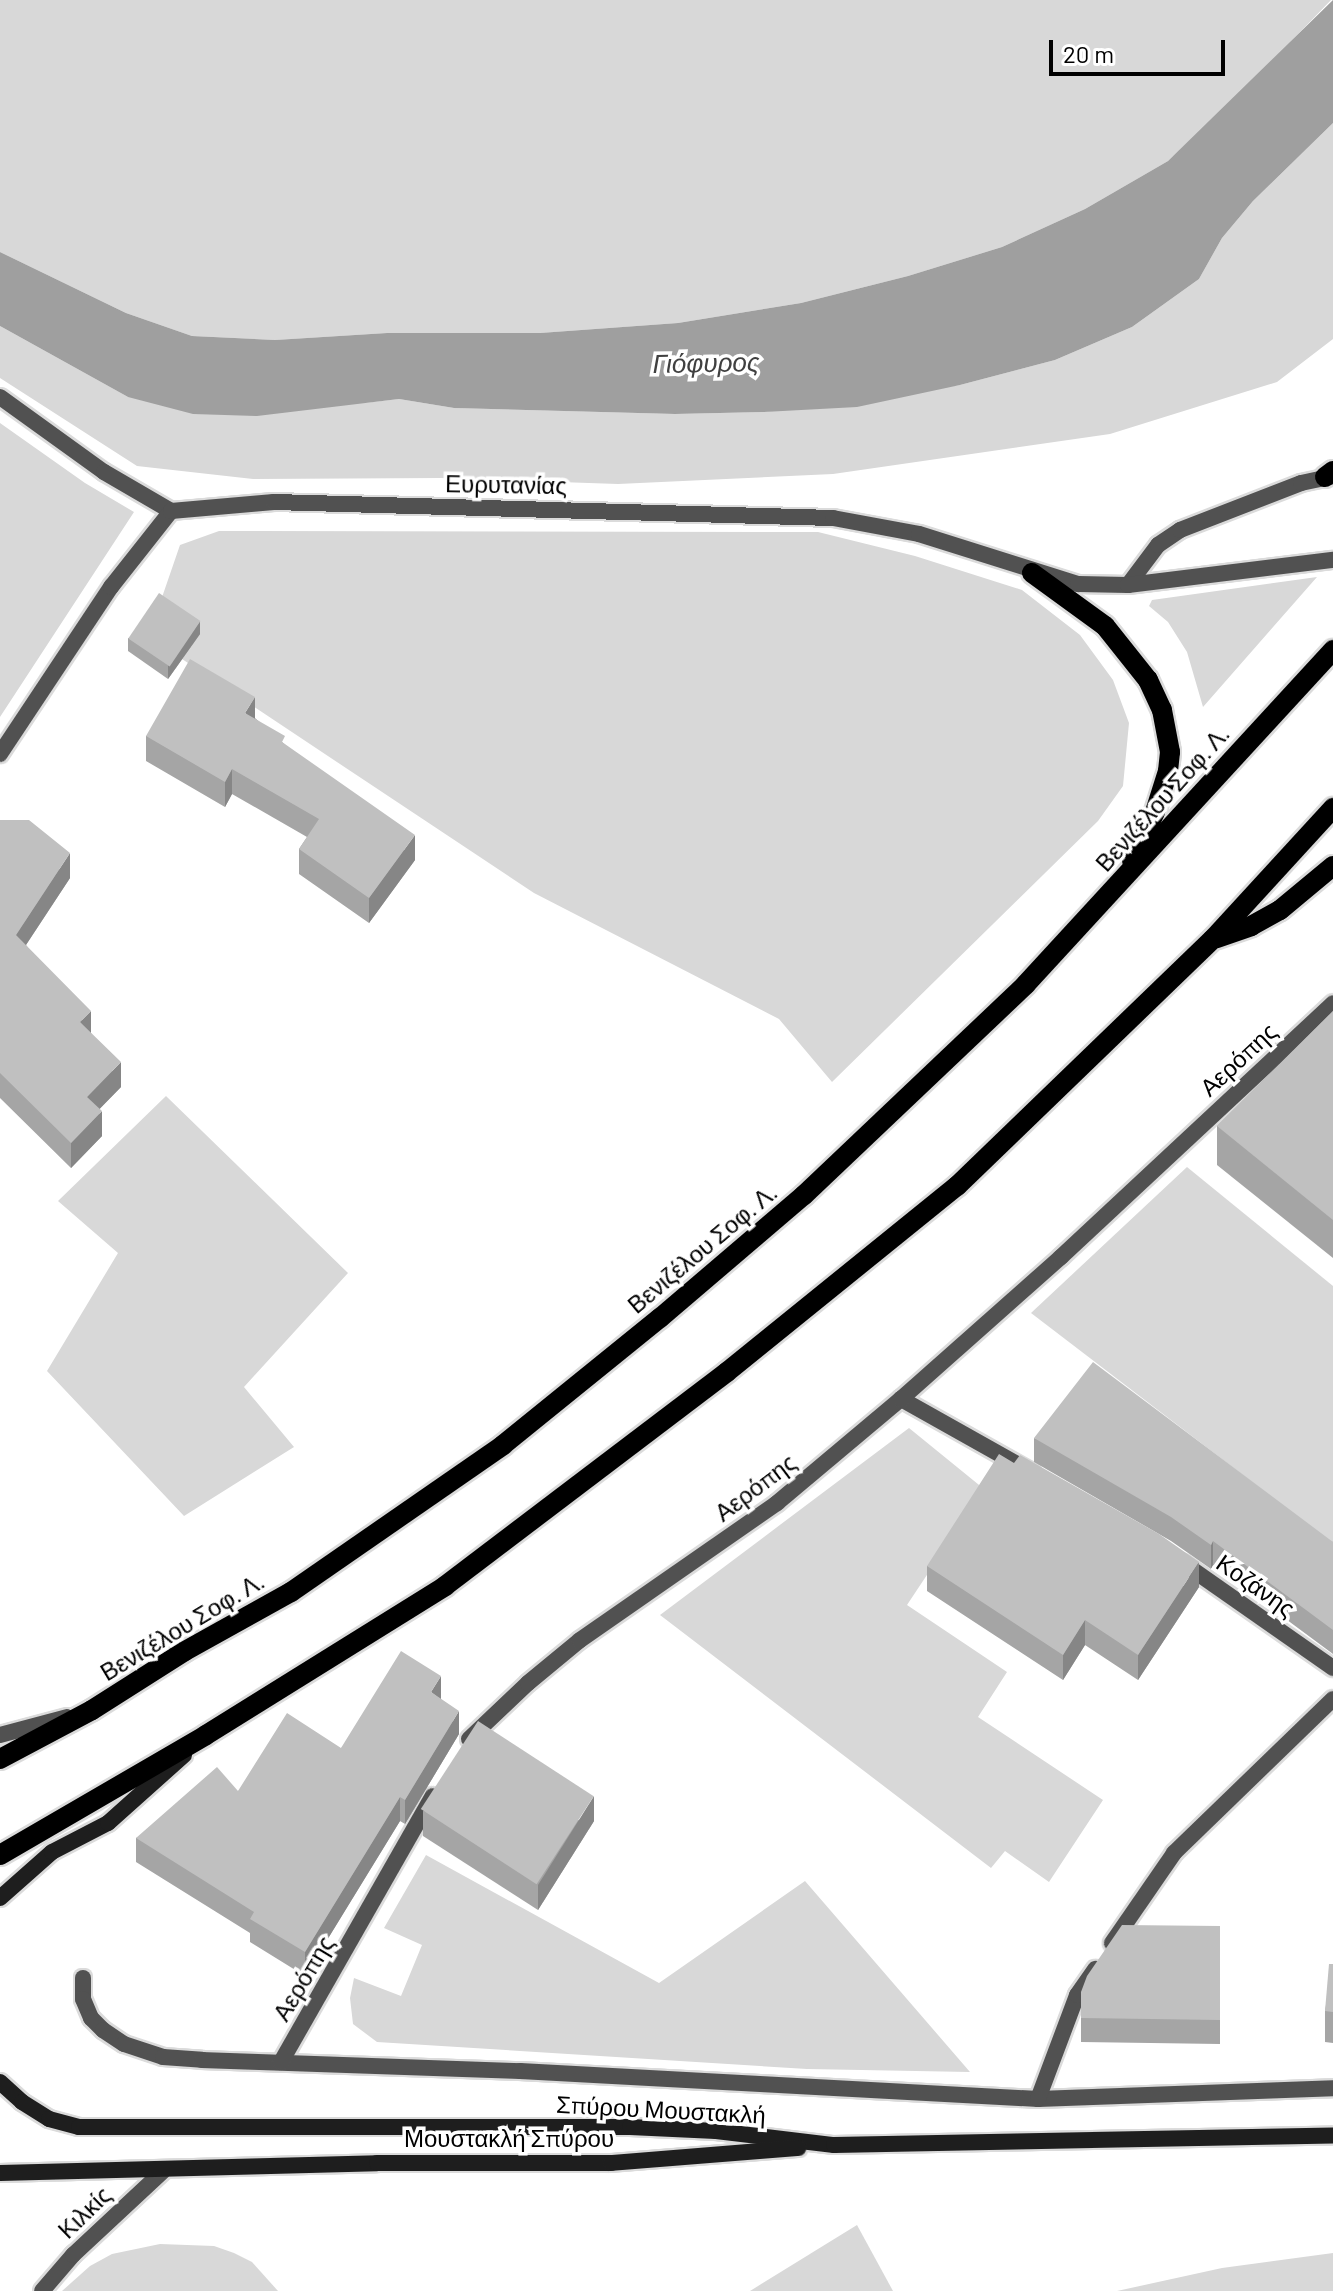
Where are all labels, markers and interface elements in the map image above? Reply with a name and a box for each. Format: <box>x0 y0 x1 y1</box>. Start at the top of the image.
scale bar <box>1053 24 1229 74</box>
text: 20 m <box>1063 39 1114 68</box>
water label: Γιόφυρος <box>652 345 760 379</box>
street label: Ευρυτανίας <box>445 469 567 499</box>
street label: Βενιζέλου Σοφ. Λ. <box>1089 719 1235 877</box>
street label: Αερόπης <box>1194 1016 1282 1102</box>
street label: Βενιζέλου Σοφ. Λ. <box>621 1177 783 1319</box>
street label: Αερόπης <box>709 1447 801 1527</box>
street label: Κοζάνης <box>1211 1548 1301 1622</box>
street label: Βενιζέλου Σοφ. Λ. <box>95 1566 269 1686</box>
street label: Αερόπης <box>266 1930 340 2026</box>
street label: Σπύρου Μουστακλή <box>555 2089 767 2129</box>
street label: Μουστακλή Σπύρου <box>404 2124 614 2152</box>
street label: Κιλκίς <box>52 2180 116 2244</box>

